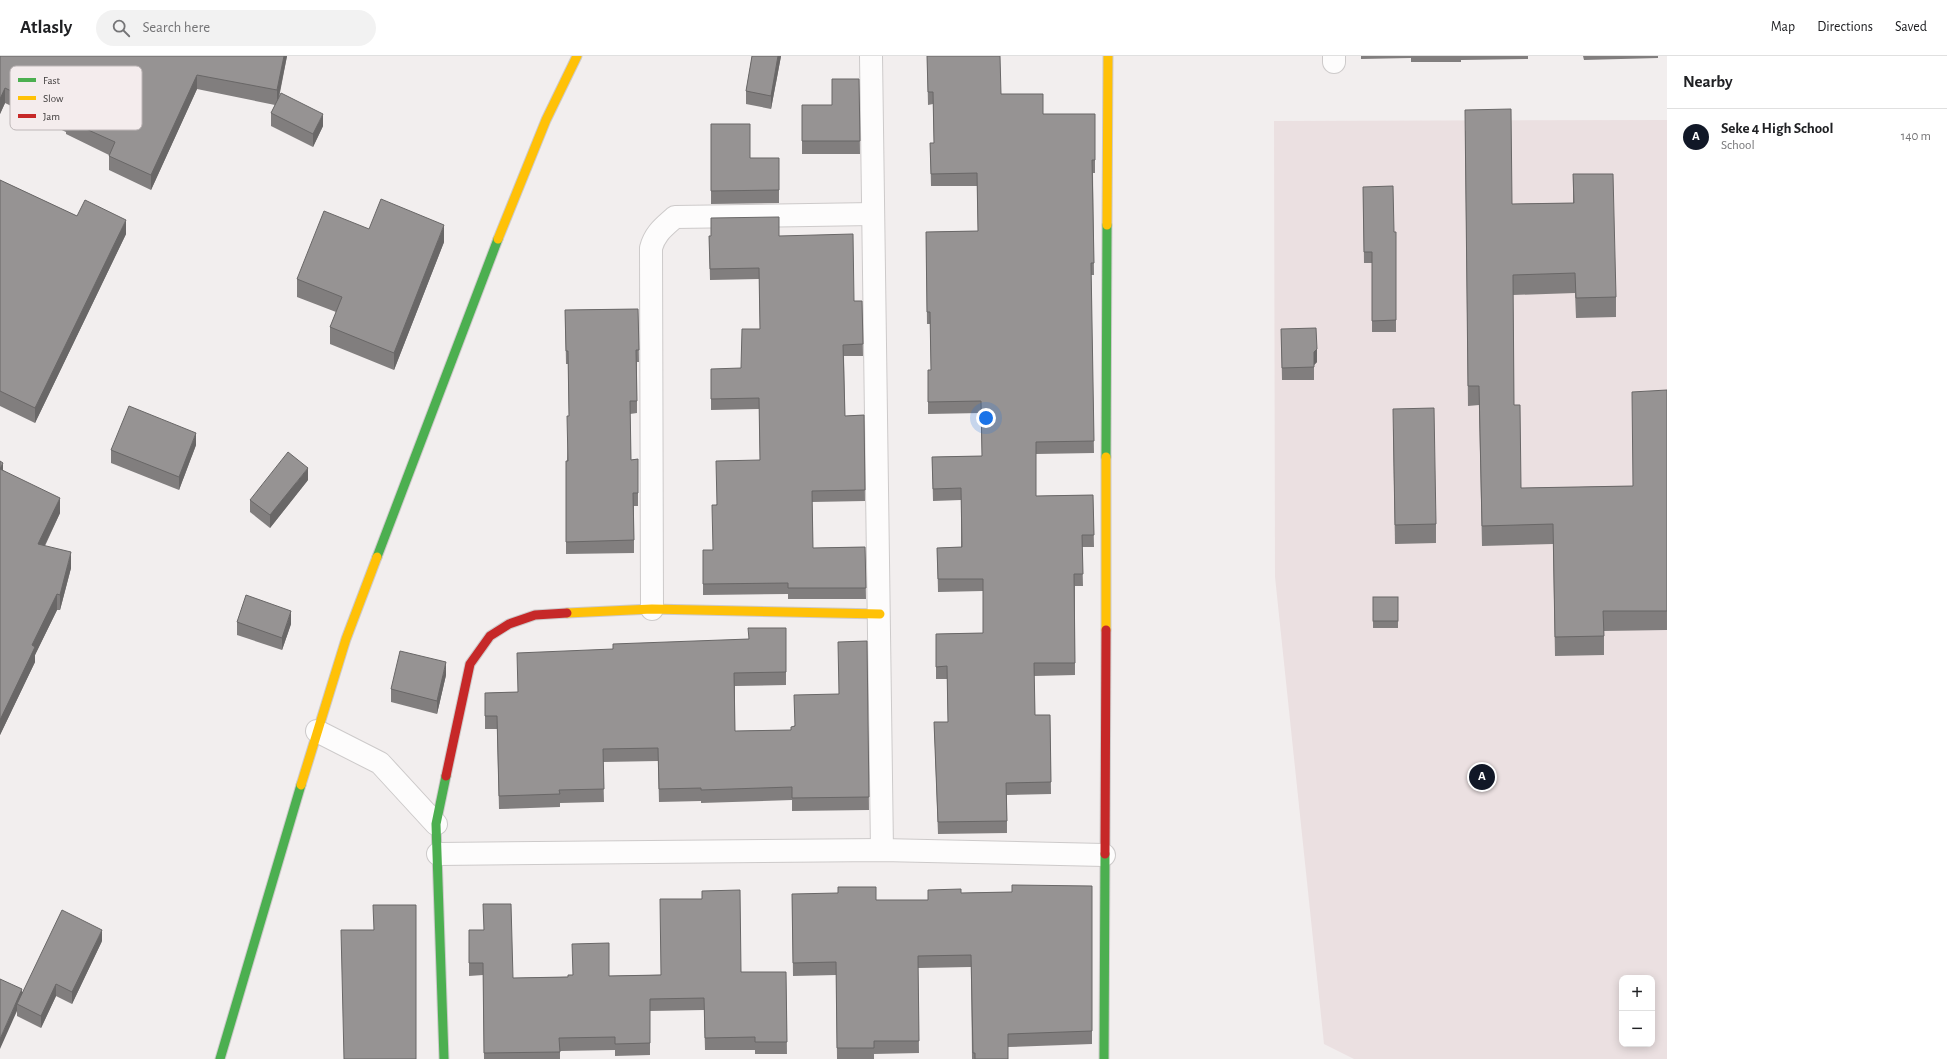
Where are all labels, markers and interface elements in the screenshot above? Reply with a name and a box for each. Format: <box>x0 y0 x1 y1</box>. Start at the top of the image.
search box <box>96 10 376 46</box>
icon: search <box>110 17 132 39</box>
text: Atlasly <box>20 18 72 37</box>
text: Search here <box>142 20 210 35</box>
text: Map <box>1771 20 1795 34</box>
text: Directions <box>1817 20 1873 34</box>
text: Saved <box>1895 20 1927 34</box>
legend <box>10 66 142 130</box>
text: Nearby <box>1683 73 1733 90</box>
text: Fast <box>43 75 61 86</box>
text: Slow <box>43 93 64 104</box>
text: Jam <box>43 111 60 122</box>
text: Seke 4 High School <box>1721 121 1833 136</box>
text: A <box>1692 130 1700 143</box>
text: 140 m <box>1901 130 1931 143</box>
text: School <box>1721 139 1755 152</box>
your location <box>976 408 996 428</box>
pin: A <box>1469 762 1495 792</box>
map controls <box>1619 975 1655 1047</box>
button: + <box>1619 975 1655 1011</box>
button: − <box>1619 1011 1655 1047</box>

